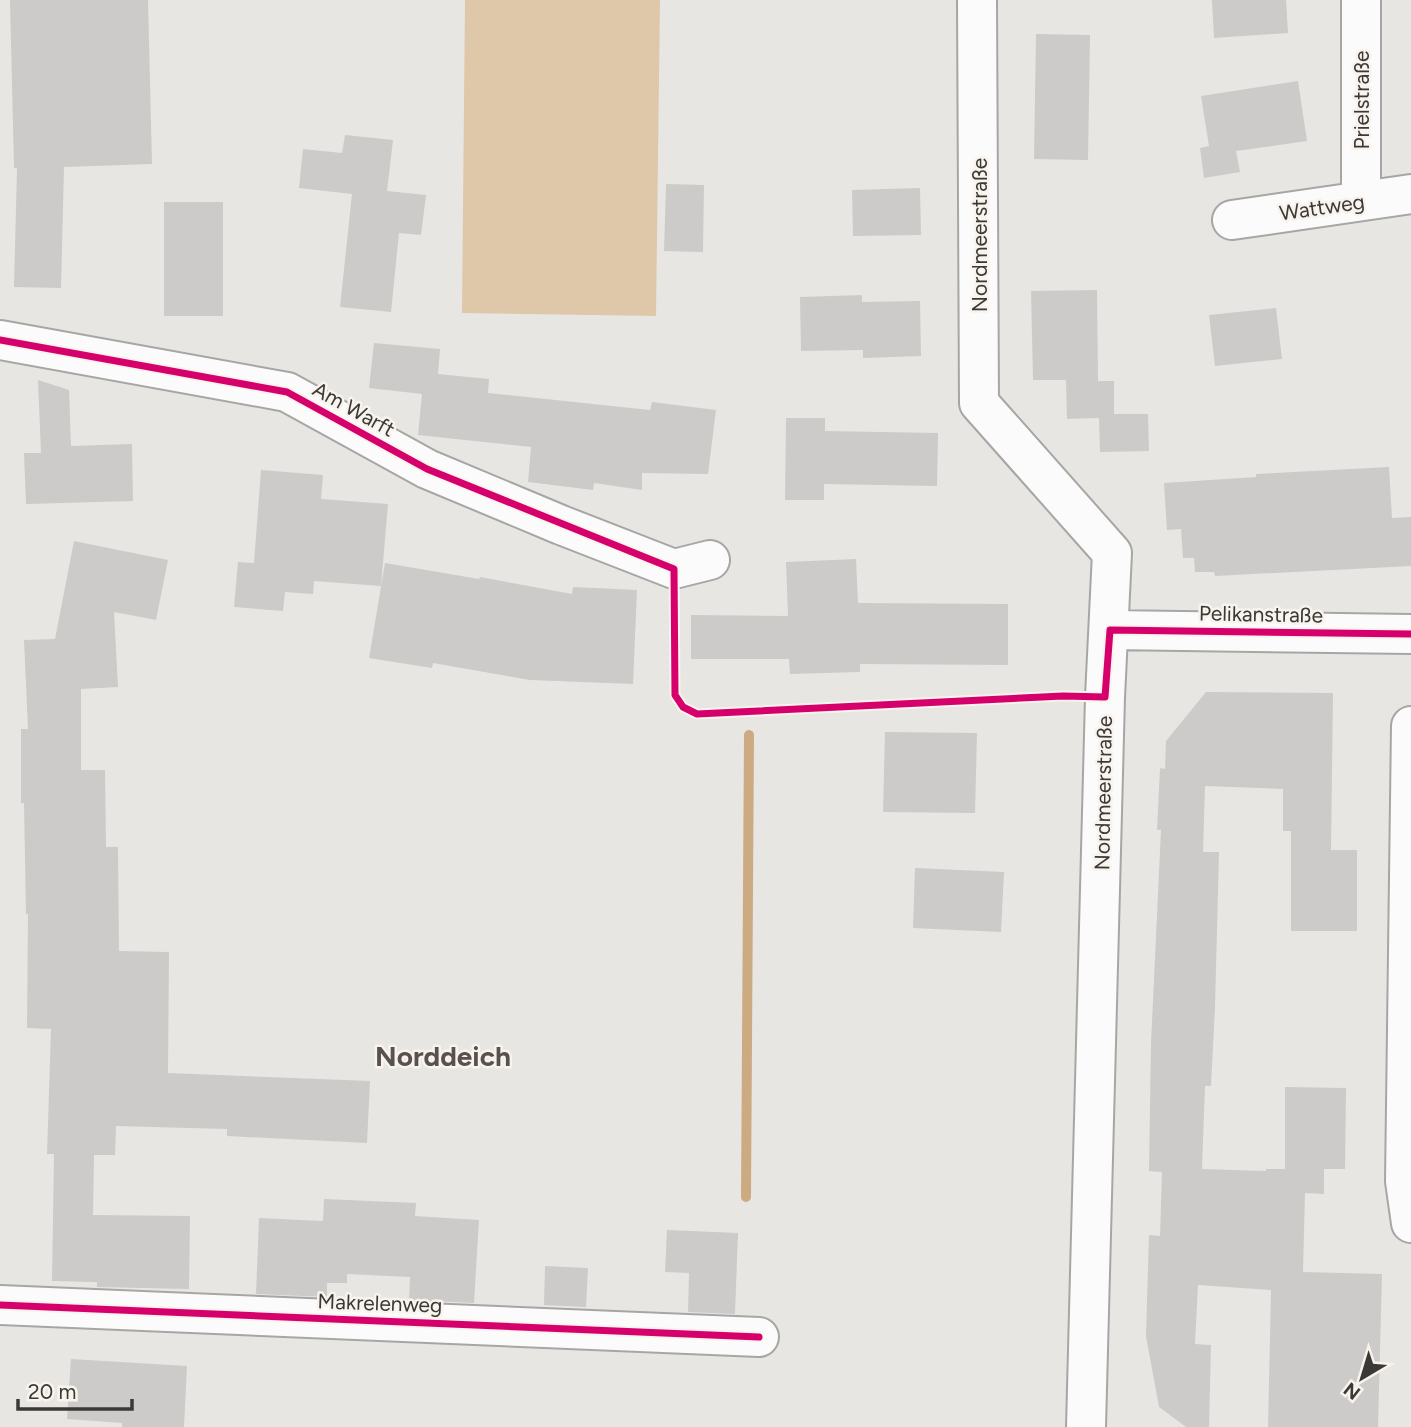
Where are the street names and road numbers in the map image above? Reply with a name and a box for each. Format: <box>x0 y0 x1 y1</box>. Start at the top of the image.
street label: Prielstraße <box>1349 51 1374 149</box>
street label: Nordmeerstraße <box>967 158 992 312</box>
street label: Wattweg <box>1278 189 1366 225</box>
street label: Am Warft <box>309 376 400 442</box>
street label: Pelikanstraße <box>1199 600 1323 628</box>
street label: Nordmeerstraße <box>1089 715 1117 871</box>
street label: Makrelenweg <box>317 1288 443 1318</box>

